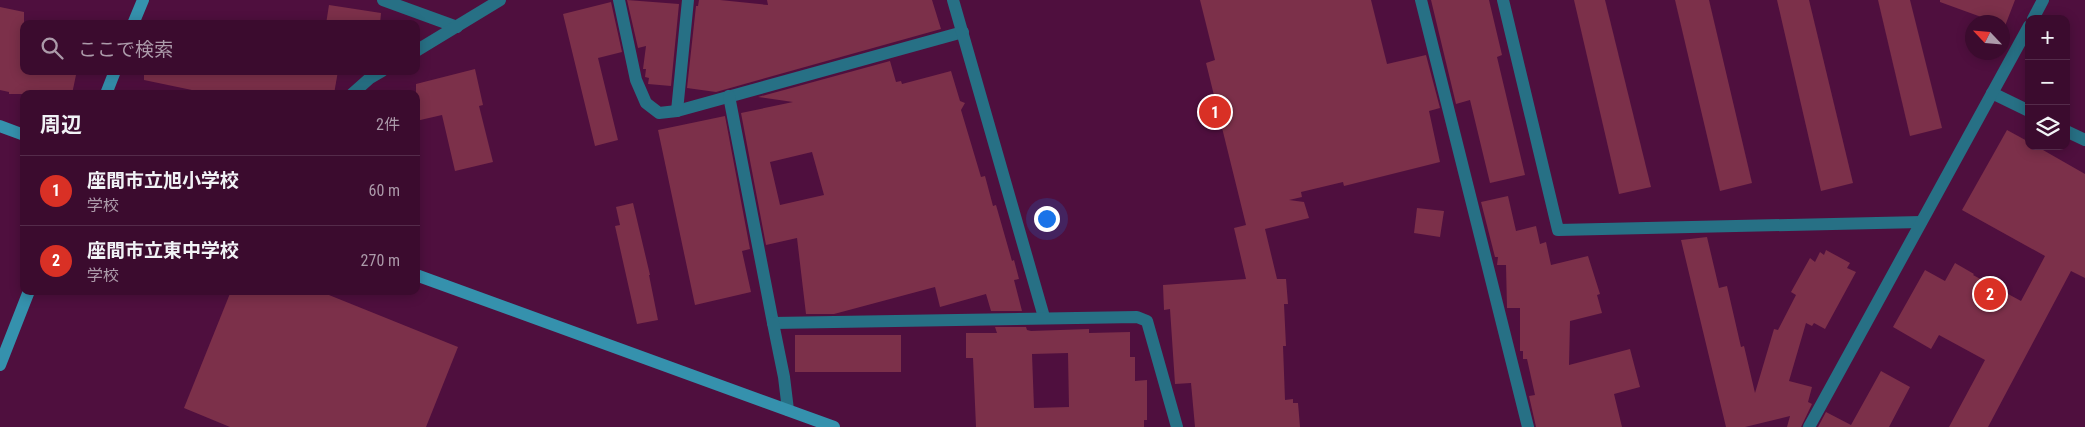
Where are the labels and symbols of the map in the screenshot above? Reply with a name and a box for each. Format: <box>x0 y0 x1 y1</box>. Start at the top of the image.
north arrow <box>1965 15 2010 60</box>
pin: 1 <box>1199 93 1231 131</box>
your location <box>1034 206 1060 232</box>
pin: 2 <box>1974 275 2006 313</box>

